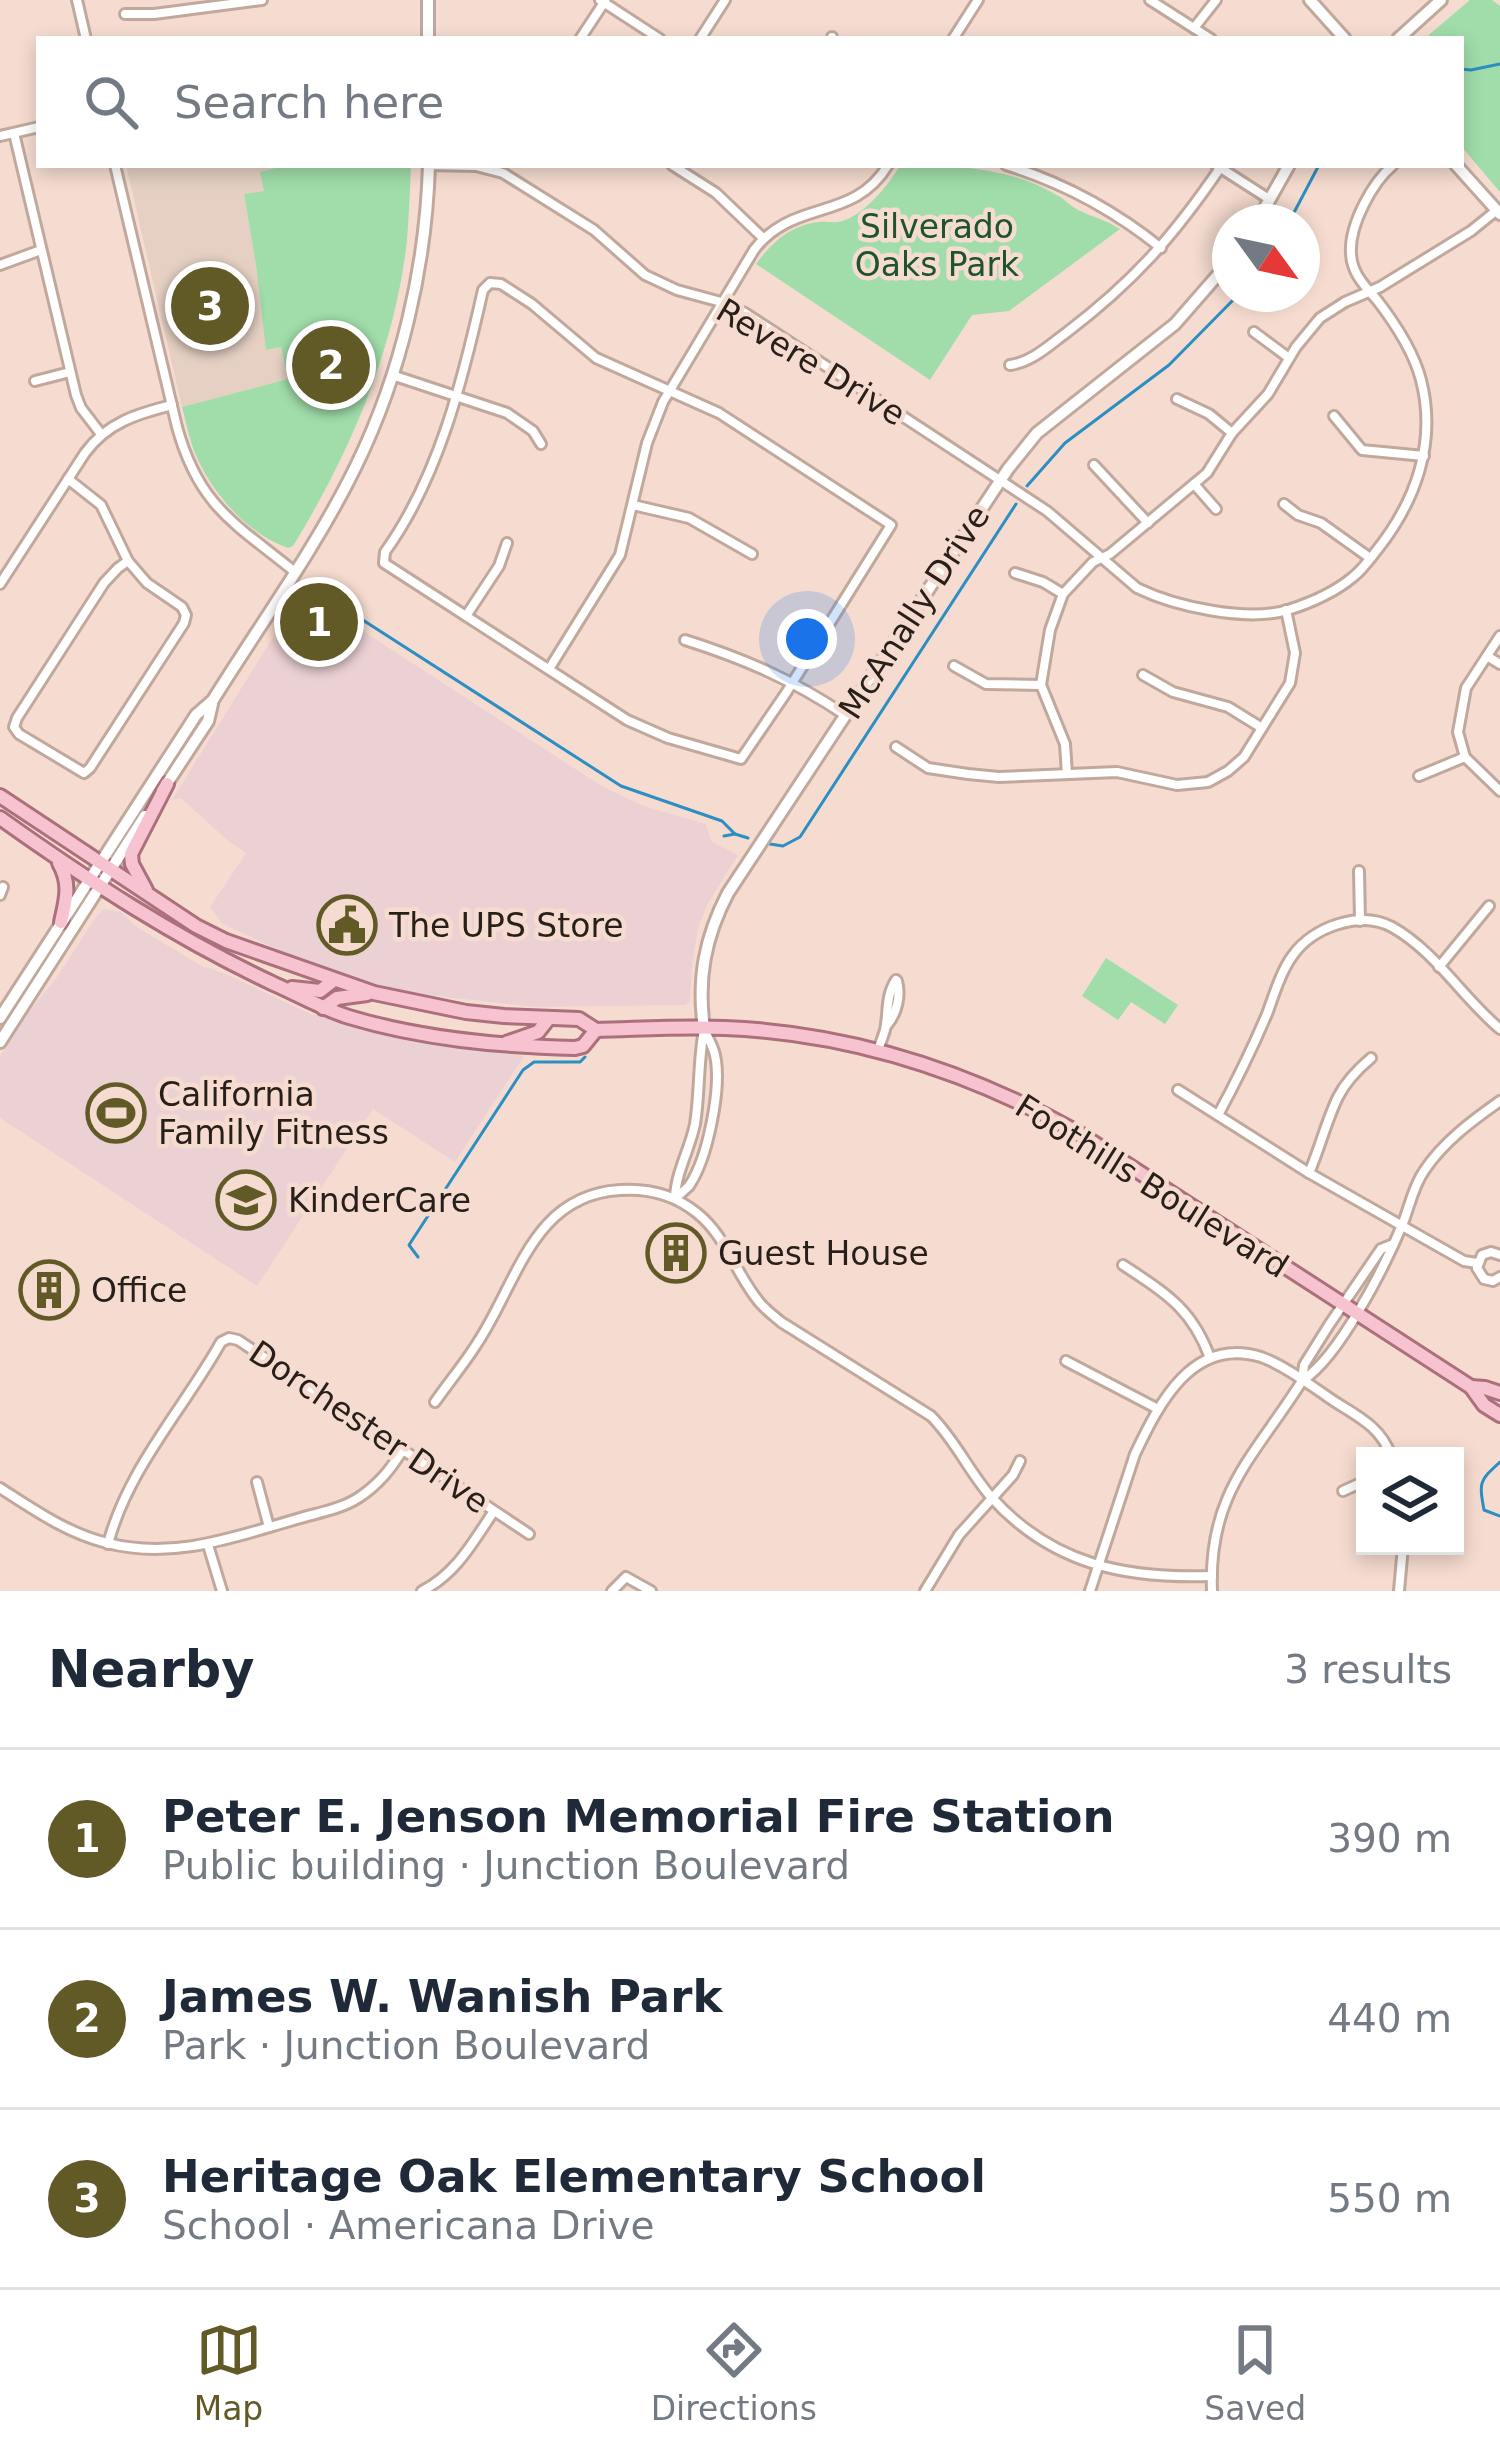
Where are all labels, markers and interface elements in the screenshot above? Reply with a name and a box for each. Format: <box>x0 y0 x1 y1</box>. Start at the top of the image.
search box <box>36 36 1464 168</box>
icon: search <box>78 69 144 135</box>
text: Search here <box>174 76 444 129</box>
north arrow <box>1212 204 1320 312</box>
park label: Silverado Oaks Park <box>855 207 1020 284</box>
pin: 3 <box>171 261 249 351</box>
street label: Revere Drive <box>710 290 912 434</box>
pin: 2 <box>292 320 370 410</box>
street label: McAnally Drive <box>830 498 998 726</box>
pin: 1 <box>280 577 358 667</box>
your location <box>777 609 837 669</box>
public building icon: The UPS Store <box>316 894 378 956</box>
place label: The UPS Store <box>388 906 624 945</box>
place label: California Family Fitness <box>158 1075 389 1152</box>
sports icon: California Family Fitness <box>85 1082 147 1144</box>
street label: Foothills Boulevard <box>1008 1086 1296 1286</box>
school or university icon: KinderCare <box>215 1169 277 1231</box>
place label: KinderCare <box>288 1181 471 1220</box>
building icon: Guest House <box>645 1222 707 1284</box>
place label: Guest House <box>718 1234 929 1273</box>
building icon: Office <box>18 1259 80 1321</box>
place label: Office <box>91 1271 187 1310</box>
street label: Dorchester Drive <box>242 1332 496 1522</box>
map controls <box>1356 1447 1464 1555</box>
button: layers <box>1356 1447 1464 1555</box>
text: Nearby <box>48 1640 255 1699</box>
text: 3 results <box>1284 1647 1452 1692</box>
text: Peter E. Jenson Memorial Fire Station <box>162 1790 1115 1843</box>
text: 1 <box>73 1816 101 1861</box>
text: 390 m <box>1327 1816 1452 1861</box>
text: Public building · Junction Boulevard <box>162 1843 850 1888</box>
text: James W. Wanish Park <box>162 1970 722 2023</box>
text: 2 <box>73 1996 101 2041</box>
text: 440 m <box>1327 1996 1452 2041</box>
text: Park · Junction Boulevard <box>162 2023 650 2068</box>
text: Heritage Oak Elementary School <box>162 2150 986 2203</box>
text: 3 <box>73 2176 101 2221</box>
text: 550 m <box>1327 2176 1452 2221</box>
text: School · Americana Drive <box>162 2203 655 2248</box>
tab: Map <box>194 2317 263 2428</box>
tab: Directions <box>651 2317 817 2428</box>
tab: Saved <box>1204 2317 1306 2428</box>

